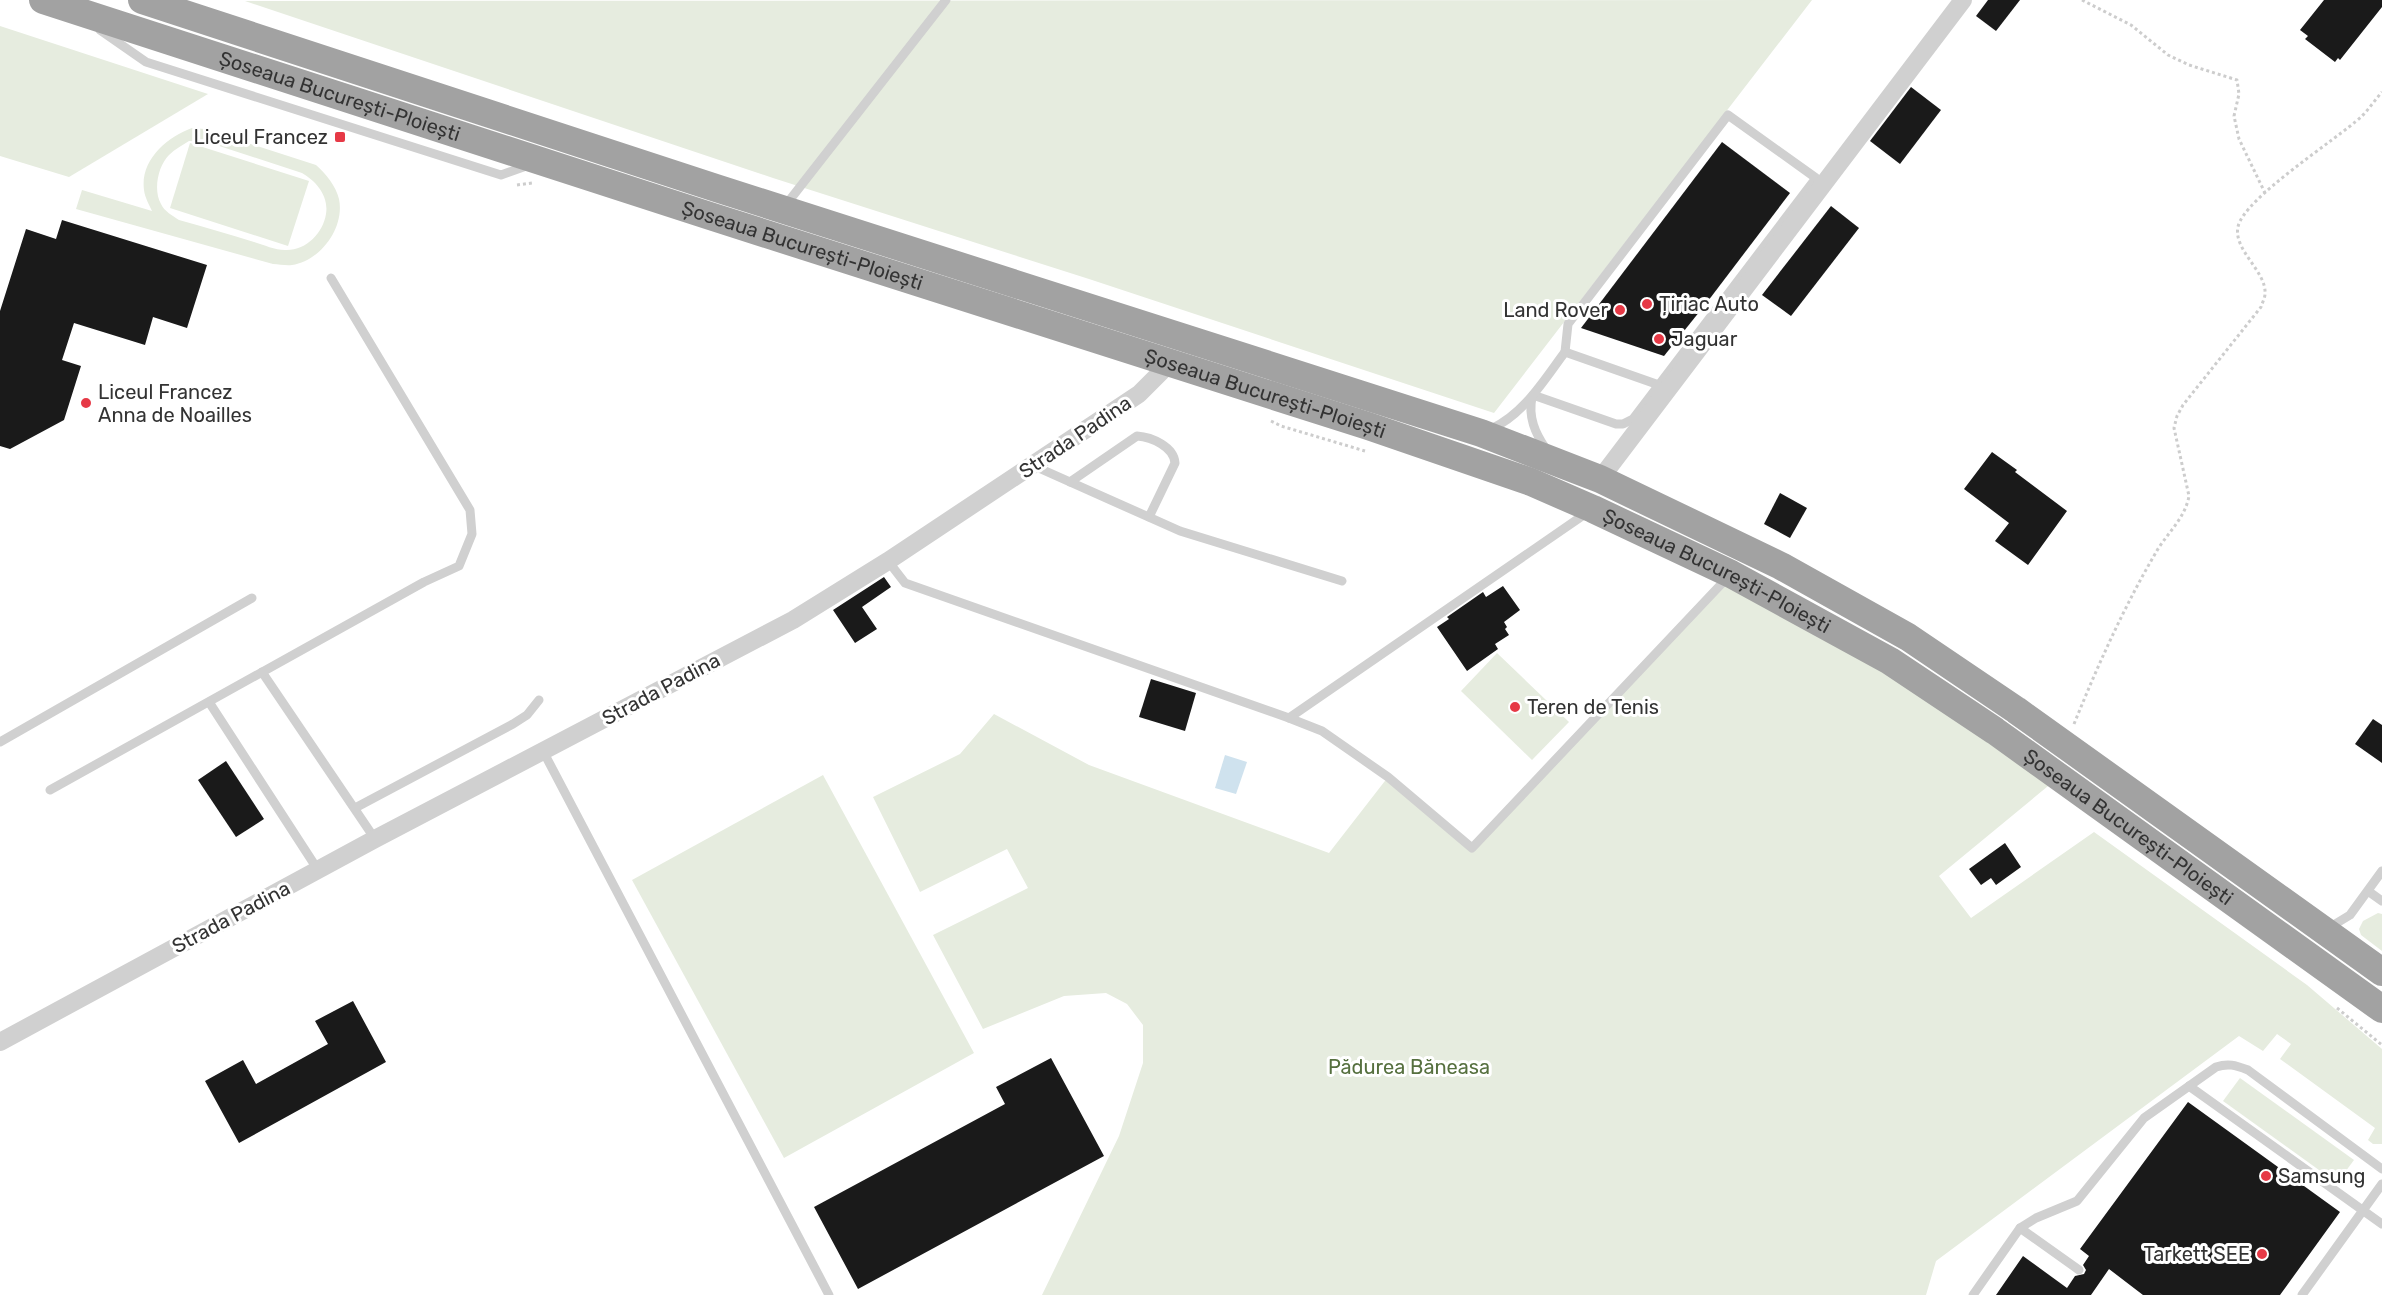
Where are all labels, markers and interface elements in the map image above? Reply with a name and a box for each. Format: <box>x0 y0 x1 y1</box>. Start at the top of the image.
street label: Șoseaua București-Ploiești <box>216 46 463 146</box>
place label: Liceul Francez <box>193 125 328 149</box>
marker: Liceul Francez <box>333 130 347 144</box>
street label: Șoseaua București-Ploiești <box>679 196 926 295</box>
place label: Țiriac Auto <box>1659 292 1759 316</box>
marker: Țiriac Auto <box>1640 297 1654 311</box>
place label: Land Rover <box>1503 298 1608 322</box>
marker: Land Rover <box>1613 303 1627 317</box>
place label: Jaguar <box>1671 327 1738 351</box>
marker: Jaguar <box>1652 332 1666 346</box>
street label: Șoseaua București-Ploiești <box>1142 343 1389 443</box>
place label: Liceul Francez Anna de Noailles <box>98 380 252 427</box>
street label: Strada Padina <box>1014 391 1136 483</box>
marker: Liceul Francez Anna de Noailles <box>79 396 93 410</box>
street label: Șoseaua București-Ploiești <box>1599 503 1835 638</box>
street label: Strada Padina <box>598 648 724 730</box>
place label: Teren de Tenis <box>1527 695 1659 719</box>
marker: Teren de Tenis <box>1508 700 1522 714</box>
street label: Șoseaua București-Ploiești <box>2019 744 2238 910</box>
street label: Strada Padina <box>168 876 294 958</box>
park label: Pădurea Băneasa <box>1328 1055 1490 1079</box>
place label: Samsung <box>2278 1164 2366 1188</box>
marker: Samsung <box>2259 1169 2273 1183</box>
place label: Tarkett SEE <box>2143 1242 2250 1266</box>
marker: Tarkett SEE <box>2255 1247 2269 1261</box>

